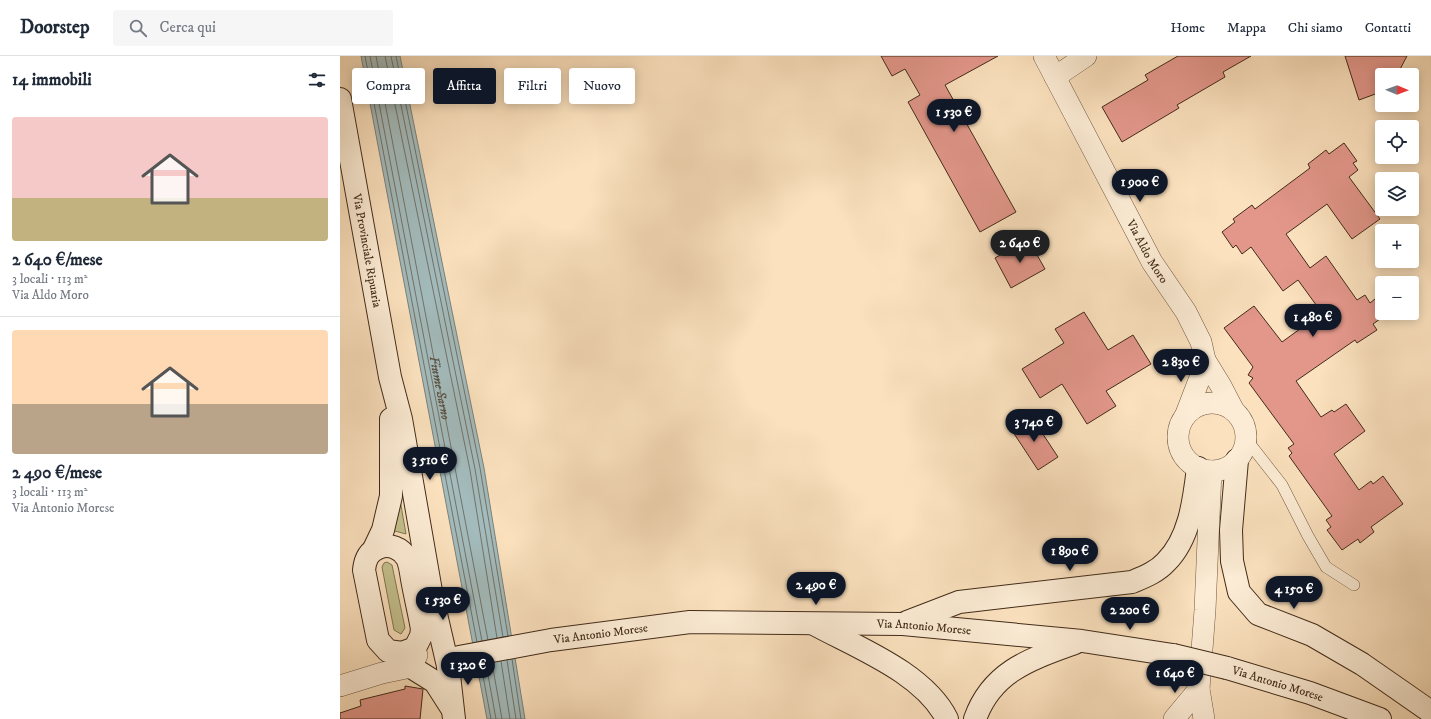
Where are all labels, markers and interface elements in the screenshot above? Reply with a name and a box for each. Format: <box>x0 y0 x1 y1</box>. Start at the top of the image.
search box <box>113 10 393 46</box>
text: Doorstep <box>20 16 89 39</box>
icon: search <box>127 17 149 39</box>
text: Cerca qui <box>159 18 216 37</box>
text: Home <box>1170 19 1205 37</box>
text: Mappa <box>1227 19 1266 37</box>
text: Chi siamo <box>1288 19 1343 37</box>
text: Contatti <box>1365 19 1411 37</box>
chip: Compra <box>352 68 425 104</box>
chip: Affitta <box>433 68 496 104</box>
chip: Filtri <box>504 68 561 104</box>
chip: Nuovo <box>569 68 635 104</box>
north arrow <box>1375 68 1419 112</box>
map controls <box>1375 68 1419 320</box>
text: 14 immobili <box>12 69 92 91</box>
icon: filters <box>306 69 328 91</box>
pin: 1 530 € <box>917 99 991 133</box>
text: 1 530 € <box>936 104 972 120</box>
button: locate <box>1375 120 1419 164</box>
icon: home <box>134 143 206 215</box>
pin: 1 900 € <box>1103 169 1177 203</box>
button: layers <box>1375 172 1419 216</box>
text: 1 900 € <box>1121 174 1159 190</box>
street label: Via Provinciale Ripuaria <box>349 191 385 310</box>
street label: Via Aldo Moro <box>1123 216 1172 286</box>
button: + <box>1375 224 1419 268</box>
pin: 2 640 € <box>983 230 1057 264</box>
text: 2 640 € <box>1000 235 1040 251</box>
text: 2 640 €/mese <box>12 249 102 271</box>
text: 3 locali · 113 m² <box>12 271 88 287</box>
button: − <box>1375 276 1419 320</box>
text: Via Aldo Moro <box>12 287 89 303</box>
pin: 1 480 € <box>1276 304 1350 338</box>
text: 1 480 € <box>1294 309 1332 325</box>
pin: 2 830 € <box>1144 349 1218 383</box>
text: 2 830 € <box>1162 354 1200 370</box>
water label: Fiume Sarno <box>426 355 454 421</box>
icon: home <box>134 356 206 428</box>
pin: 3 740 € <box>997 409 1071 443</box>
text: 3 740 € <box>1014 414 1054 430</box>
pin: 3 510 € <box>393 447 467 481</box>
text: 3 510 € <box>412 452 448 468</box>
text: 2 490 €/mese <box>12 462 102 484</box>
text: 3 locali · 113 m² <box>12 484 88 500</box>
text: Via Antonio Morese <box>12 500 114 516</box>
pin: 1 890 € <box>1033 538 1107 572</box>
text: 1 890 € <box>1051 543 1089 559</box>
pin: 2 490 € <box>779 572 853 606</box>
pin: 4 150 € <box>1257 576 1331 610</box>
text: 2 490 € <box>796 577 836 593</box>
text: 4 150 € <box>1275 581 1313 597</box>
pin: 1 530 € <box>406 587 480 621</box>
text: 1 530 € <box>425 592 461 608</box>
pin: 2 200 € <box>1093 597 1167 631</box>
text: 2 200 € <box>1110 602 1150 618</box>
street label: Via Antonio Morese <box>876 616 972 638</box>
street label: Via Antonio Morese <box>552 620 649 647</box>
pin: 1 320 € <box>431 652 505 686</box>
text: 1 320 € <box>450 657 486 673</box>
pin: 1 640 € <box>1138 660 1212 694</box>
street label: Via Antonio Morese <box>1229 662 1325 705</box>
text: 1 640 € <box>1155 665 1195 681</box>

